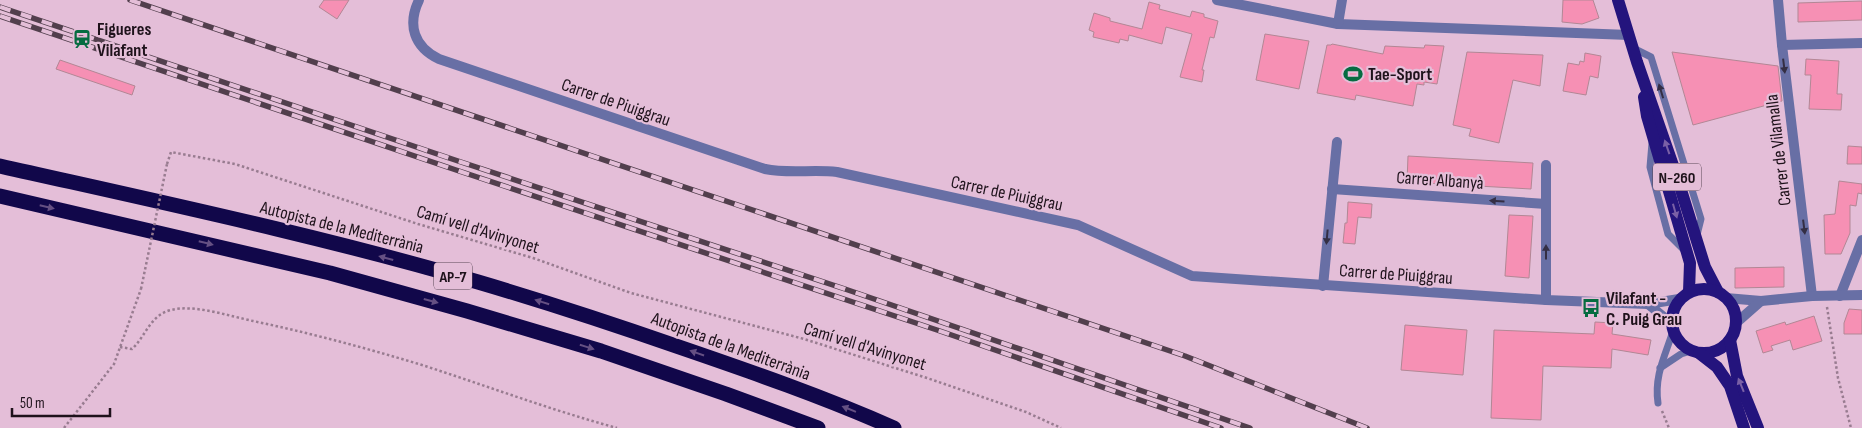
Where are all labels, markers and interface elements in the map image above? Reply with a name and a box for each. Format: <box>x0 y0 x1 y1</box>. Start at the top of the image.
place label: Figueres Vilafant <box>97 19 151 61</box>
station icon: Figueres Vilafant <box>71 28 93 50</box>
one-way arrow <box>1780 58 1788 74</box>
sports icon: Tae-Sport <box>1342 63 1364 85</box>
place label: Tae-Sport <box>1368 64 1432 85</box>
street label: Carrer de Piuiggrau <box>559 74 673 131</box>
one-way arrow <box>1657 83 1665 98</box>
street label: Carrer de Vilamalla <box>1761 93 1796 207</box>
one-way arrow <box>1663 140 1671 155</box>
road number: N-260 <box>1653 163 1701 190</box>
street label: Carrer Albanyà <box>1396 167 1484 194</box>
street label: Carrer de Piuiggrau <box>949 171 1065 216</box>
one-way arrow <box>1489 196 1505 204</box>
street label: Autopista de la Mediterrània <box>257 197 426 258</box>
street label: Camí vell d'Avinyonet <box>414 201 542 258</box>
one-way arrow <box>40 203 56 211</box>
one-way arrow <box>1671 204 1679 219</box>
one-way arrow <box>1800 220 1808 236</box>
one-way arrow <box>1323 230 1331 246</box>
one-way arrow <box>198 239 213 247</box>
one-way arrow <box>1542 244 1550 260</box>
one-way arrow <box>379 253 394 261</box>
street label: Carrer de Piuiggrau <box>1338 260 1453 289</box>
road number: AP-7 <box>434 262 472 290</box>
place label: Vilafant - C. Puig Grau <box>1606 288 1682 330</box>
one-way arrow <box>423 297 439 305</box>
bus stop icon: Vilafant - C. Puig Grau <box>1580 297 1602 319</box>
one-way arrow <box>535 298 550 306</box>
street label: Autopista de la Mediterrània <box>648 308 813 385</box>
street label: Camí vell d'Avinyonet <box>801 318 929 375</box>
one-way arrow <box>579 344 594 352</box>
one-way arrow <box>689 349 704 357</box>
one-way arrow <box>1736 378 1744 392</box>
scale bar <box>12 386 110 418</box>
text: 50 m <box>20 394 45 413</box>
one-way arrow <box>842 404 856 412</box>

